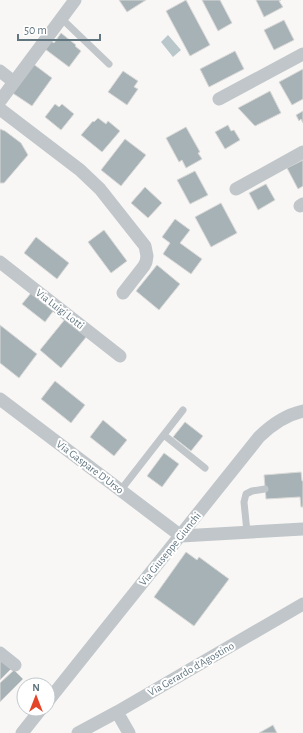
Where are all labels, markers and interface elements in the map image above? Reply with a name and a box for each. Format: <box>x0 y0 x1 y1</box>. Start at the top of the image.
scale bar <box>18 16 100 42</box>
text: 50 m <box>24 24 47 36</box>
street label: Via Luigi Lotti <box>34 287 86 331</box>
street label: Via Gaspare D'Urso <box>54 438 126 496</box>
street label: Via Giuseppe Giunchi <box>137 510 203 588</box>
street label: Via Gerardo d'Agostino <box>146 640 236 698</box>
north arrow <box>16 677 56 717</box>
text: N <box>32 682 40 693</box>

